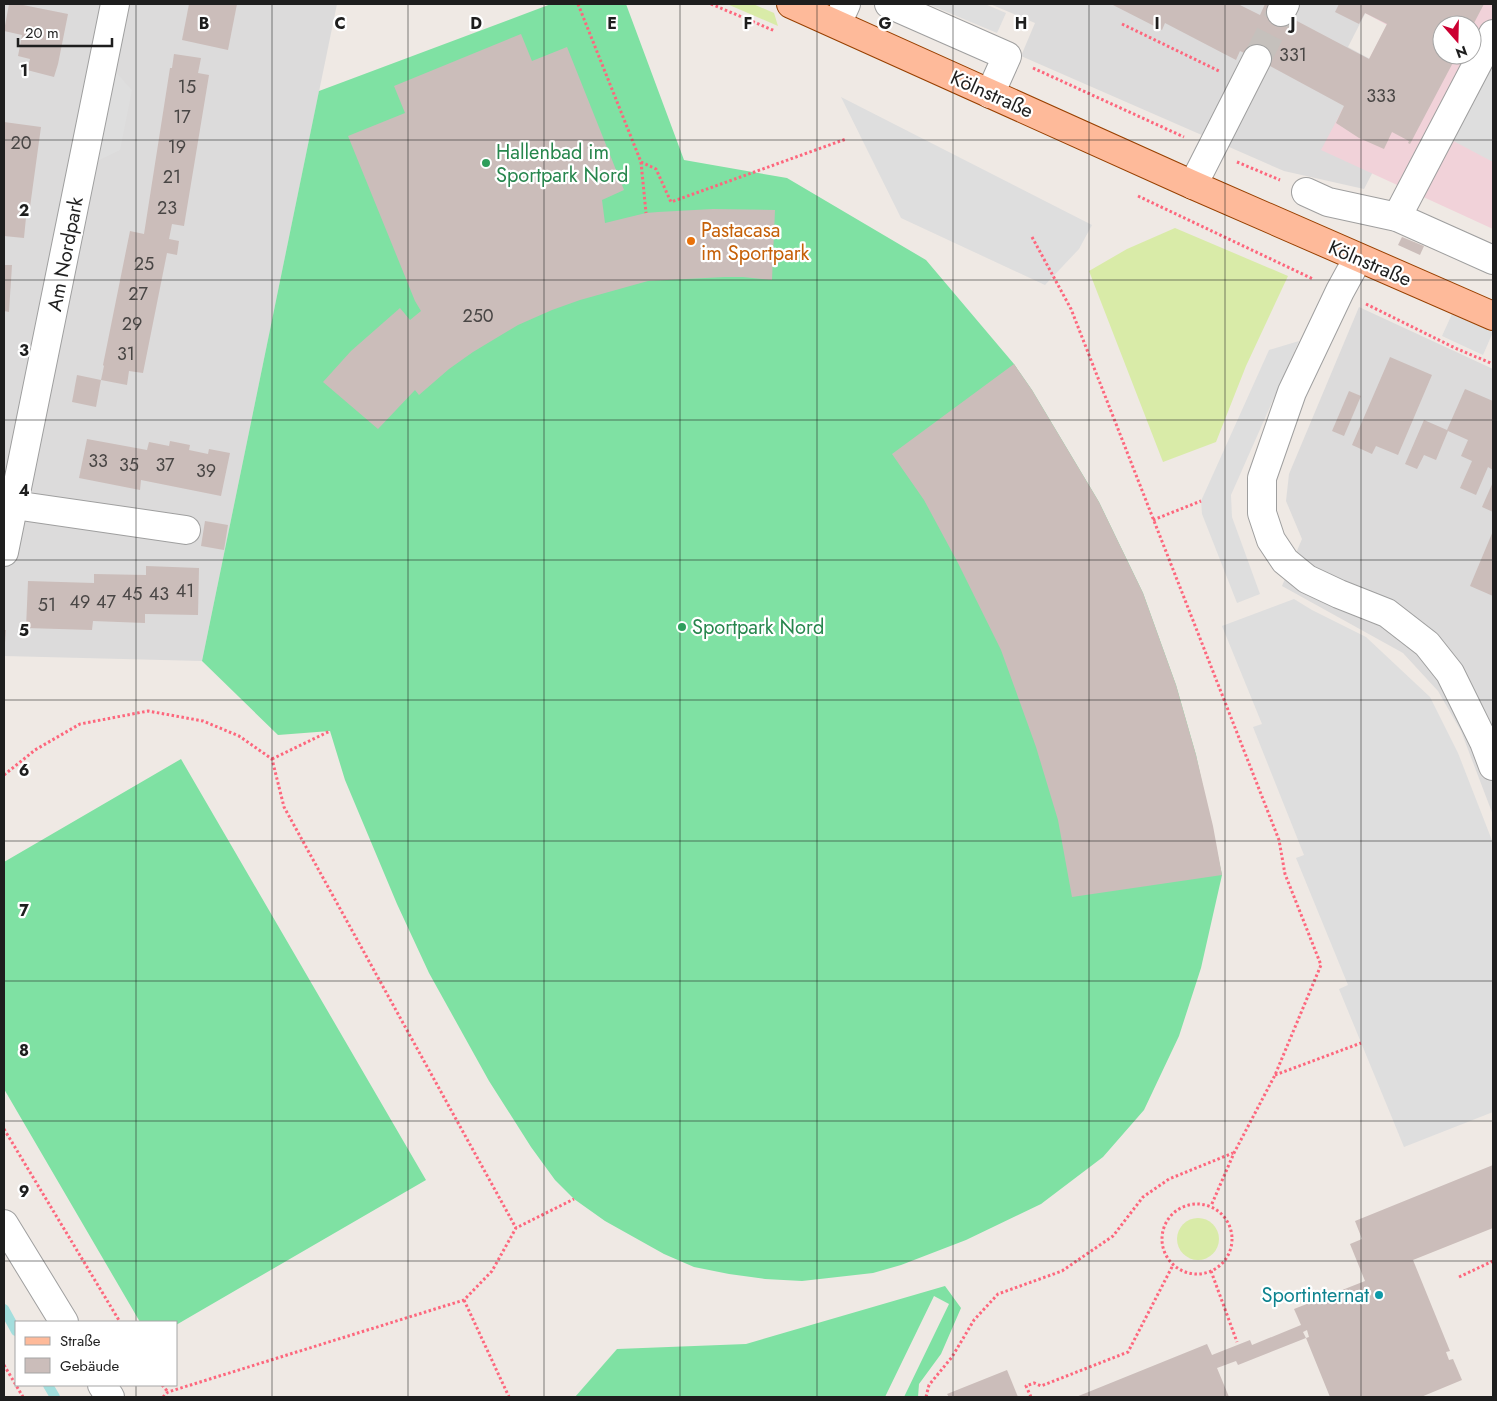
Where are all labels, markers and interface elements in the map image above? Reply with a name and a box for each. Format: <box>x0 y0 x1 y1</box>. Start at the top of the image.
text: B <box>199 12 209 35</box>
text: C <box>334 12 346 35</box>
text: D <box>470 12 482 35</box>
text: E <box>607 12 617 35</box>
text: F <box>744 12 752 35</box>
text: G <box>878 12 892 35</box>
text: H <box>1015 12 1027 35</box>
text: I <box>1154 12 1160 35</box>
text: J <box>1287 12 1296 35</box>
scale bar <box>18 15 111 47</box>
north arrow <box>1432 15 1482 65</box>
text: 20 m <box>25 22 59 44</box>
text: N <box>1453 41 1470 64</box>
house number: 331 <box>1279 42 1307 68</box>
text: 1 <box>20 59 28 82</box>
street label: Kölnstraße <box>946 63 1038 126</box>
house number: 15 <box>178 74 196 100</box>
house number: 333 <box>1366 83 1396 109</box>
house number: 17 <box>173 104 191 130</box>
house number: 20 <box>10 130 32 156</box>
house number: 19 <box>168 134 186 160</box>
place label: Hallenbad im Sportpark Nord <box>496 138 628 190</box>
marker: Hallenbad im Sportpark Nord <box>480 157 492 169</box>
house number: 21 <box>163 164 181 190</box>
street label: Am Nordpark <box>40 194 91 314</box>
house number: 23 <box>157 195 177 221</box>
text: 2 <box>19 199 29 222</box>
place label: Pastacasa im Sportpark <box>701 216 810 268</box>
street label: Kölnstraße <box>1324 233 1416 294</box>
marker: Pastacasa im Sportpark <box>685 235 697 247</box>
house number: 25 <box>134 251 154 277</box>
house number: 27 <box>128 281 148 307</box>
house number: 250 <box>462 303 494 329</box>
house number: 29 <box>122 311 142 337</box>
text: 3 <box>19 339 29 362</box>
house number: 31 <box>117 341 135 367</box>
house number: 33 <box>88 448 108 474</box>
house number: 35 <box>119 452 139 478</box>
house number: 37 <box>155 452 175 478</box>
house number: 39 <box>196 458 216 484</box>
text: 4 <box>18 479 30 502</box>
house number: 41 <box>176 578 194 604</box>
house number: 45 <box>122 581 142 607</box>
house number: 43 <box>149 581 169 607</box>
house number: 49 <box>70 589 90 615</box>
house number: 47 <box>96 589 117 615</box>
house number: 51 <box>38 592 56 618</box>
place label: Sportpark Nord <box>692 613 824 642</box>
text: 5 <box>19 619 29 642</box>
marker: Sportpark Nord <box>676 621 688 633</box>
text: 6 <box>19 759 29 782</box>
text: 7 <box>19 899 29 922</box>
text: 8 <box>19 1039 29 1062</box>
text: 9 <box>19 1180 29 1203</box>
place label: Sportinternat <box>1261 1281 1369 1310</box>
marker: Sportinternat <box>1373 1289 1385 1301</box>
legend <box>15 1321 178 1386</box>
text: Straße <box>60 1330 101 1352</box>
text: Gebäude <box>60 1355 120 1377</box>

